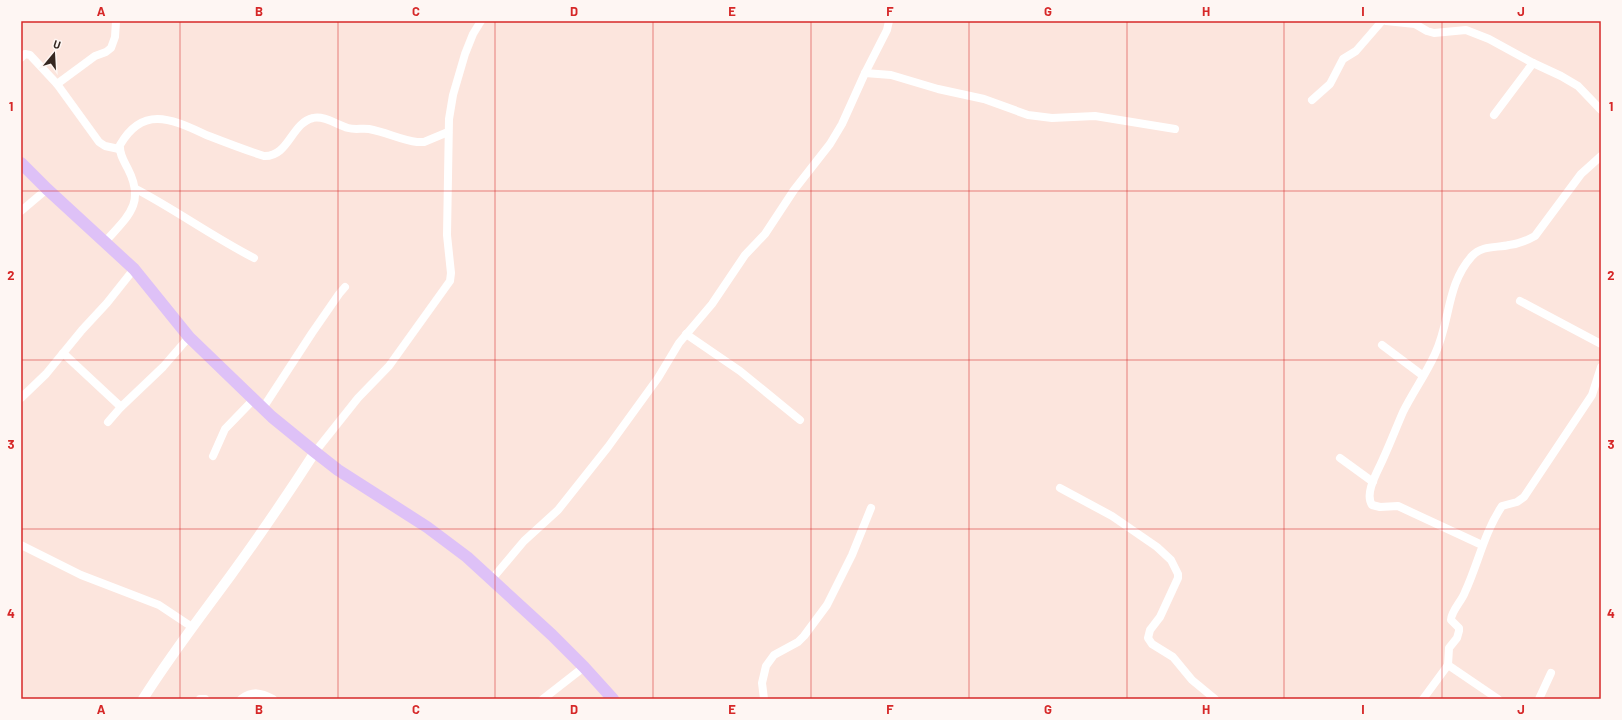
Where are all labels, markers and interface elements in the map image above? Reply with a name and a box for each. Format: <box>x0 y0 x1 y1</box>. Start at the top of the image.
text: A <box>97 3 106 19</box>
text: B <box>255 3 263 19</box>
text: C <box>412 3 420 19</box>
text: D <box>570 3 578 19</box>
text: E <box>728 3 736 19</box>
text: F <box>886 3 894 19</box>
text: G <box>1044 3 1052 19</box>
text: H <box>1202 3 1210 19</box>
text: I <box>1361 3 1365 19</box>
text: J <box>1517 3 1525 19</box>
north arrow <box>34 34 74 74</box>
text: U <box>52 37 63 51</box>
text: 1 <box>9 98 13 114</box>
text: 1 <box>1609 98 1613 114</box>
text: 2 <box>7 267 15 283</box>
text: 2 <box>1607 267 1615 283</box>
text: 3 <box>7 436 15 452</box>
text: 3 <box>1607 436 1615 452</box>
text: 4 <box>7 605 15 621</box>
text: 4 <box>1607 605 1615 621</box>
text: A <box>97 701 106 717</box>
text: B <box>255 701 263 717</box>
text: C <box>412 701 420 717</box>
text: D <box>570 701 578 717</box>
text: E <box>728 701 736 717</box>
text: F <box>886 701 894 717</box>
text: G <box>1044 701 1052 717</box>
text: H <box>1202 701 1210 717</box>
text: I <box>1361 701 1365 717</box>
text: J <box>1517 701 1525 717</box>

